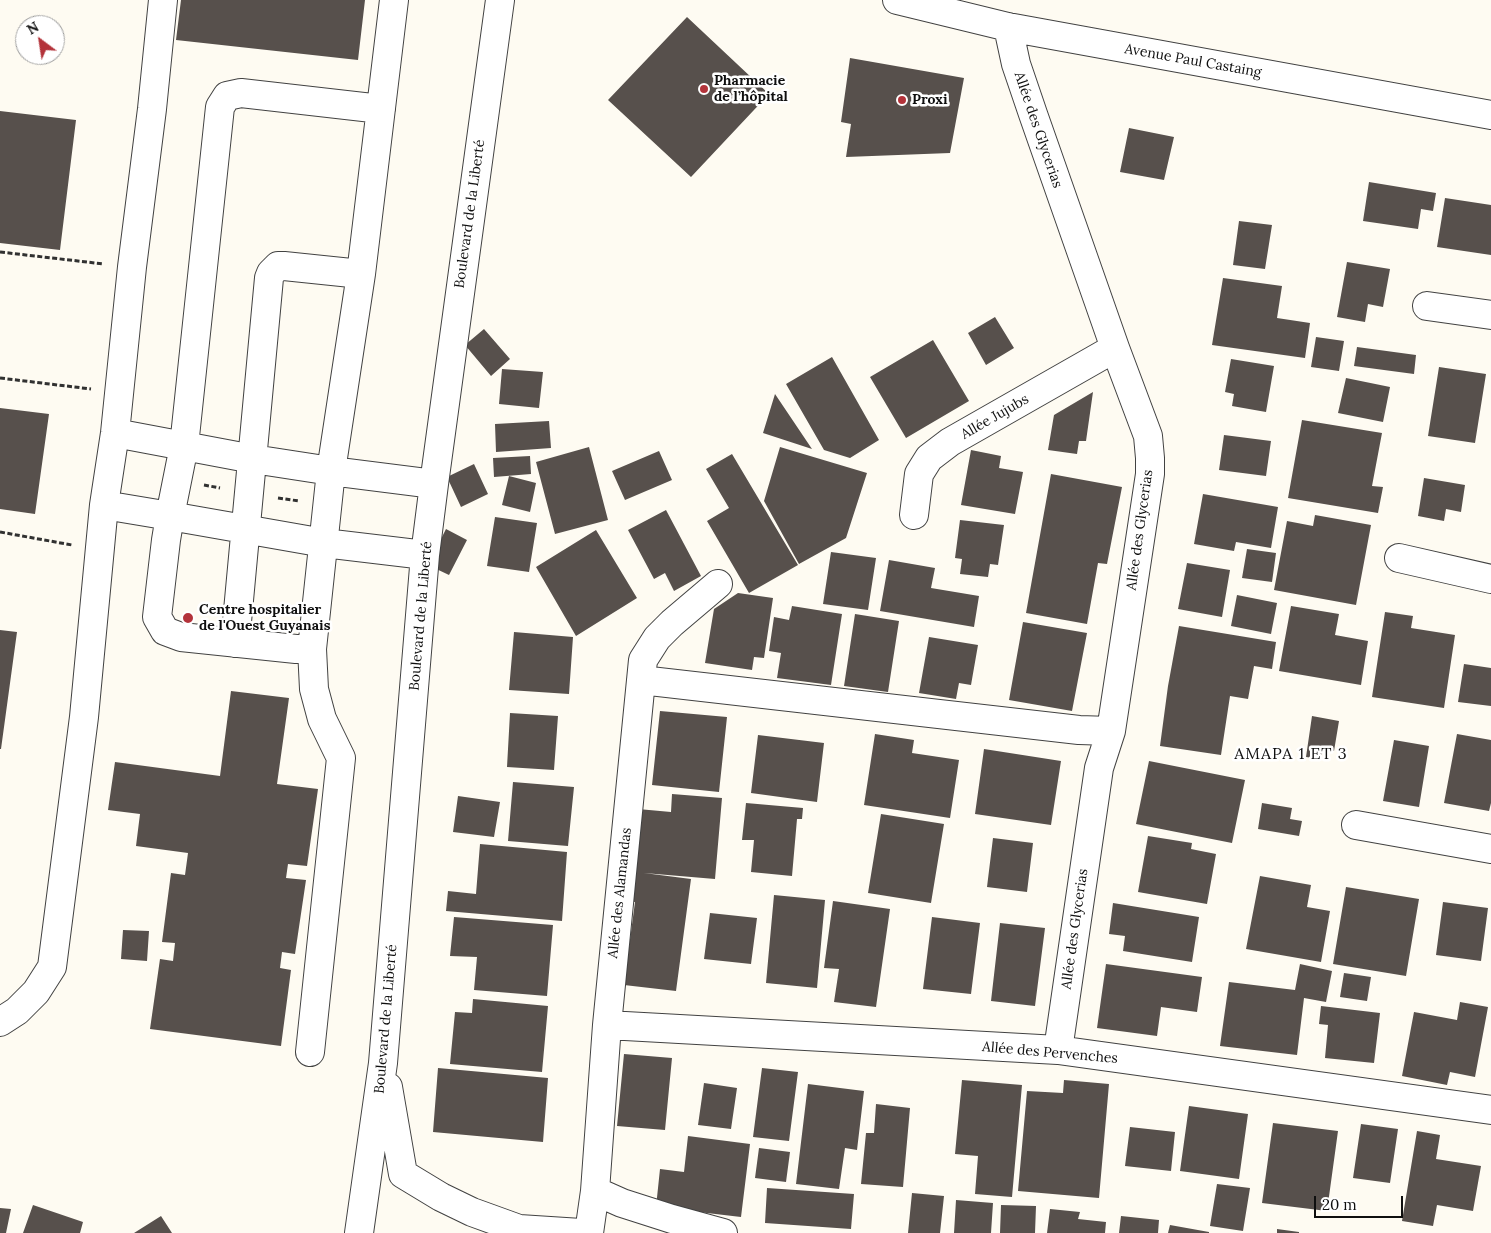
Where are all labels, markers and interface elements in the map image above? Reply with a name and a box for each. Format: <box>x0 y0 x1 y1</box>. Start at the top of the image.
north arrow <box>15 15 65 65</box>
text: N <box>24 18 42 39</box>
street label: Avenue Paul Castaing <box>1123 41 1263 81</box>
street label: Allée des Glycerias <box>1010 70 1066 190</box>
place label: Pharmacie de l’hôpital <box>714 73 788 105</box>
marker: Pharmacie de l’hôpital <box>698 83 710 95</box>
place label: Proxi <box>912 92 948 108</box>
marker: Proxi <box>896 94 908 106</box>
street label: Boulevard de la Liberté <box>451 139 489 289</box>
street label: Allée Jujubs <box>958 391 1032 443</box>
street label: Allée des Glycerias <box>1123 469 1157 591</box>
street label: Boulevard de la Liberté <box>406 541 436 691</box>
place label: Centre hospitalier de l'Ouest Guyanais <box>199 602 330 634</box>
marker: Centre hospitalier de l'Ouest Guyanais <box>181 611 195 625</box>
district label: AMAPA 1 ET 3 <box>1233 744 1349 764</box>
street label: Allée des Alamandas <box>605 827 635 959</box>
street label: Allée des Glycerias <box>1058 868 1092 990</box>
street label: Boulevard de la Liberté <box>371 944 401 1094</box>
street label: Allée des Pervenches <box>981 1039 1119 1067</box>
scale bar <box>1316 1186 1405 1218</box>
text: 20 m <box>1322 1195 1357 1214</box>

